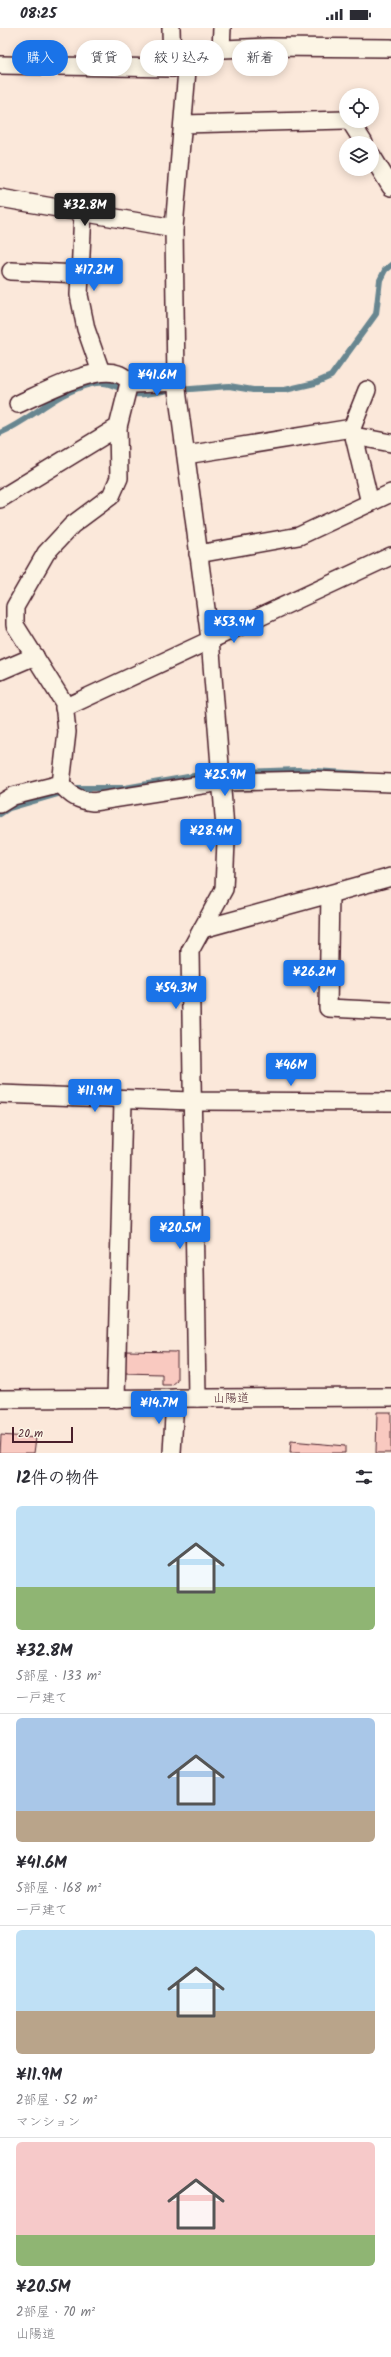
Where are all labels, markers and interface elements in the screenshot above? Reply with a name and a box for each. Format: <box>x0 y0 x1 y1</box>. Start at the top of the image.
text: 08:25 <box>20 2 57 26</box>
chip: 購入 <box>12 40 68 76</box>
chip: 賃貸 <box>76 40 132 76</box>
chip: 絞り込み <box>140 40 224 76</box>
chip: 新着 <box>232 40 288 76</box>
map controls <box>339 88 379 176</box>
button: locate <box>339 88 379 128</box>
button: layers <box>339 136 379 176</box>
pin: ¥32.8M <box>52 193 118 227</box>
text: ¥32.8M <box>63 195 107 216</box>
pin: ¥17.2M <box>61 258 127 292</box>
text: ¥17.2M <box>75 260 113 281</box>
pin: ¥41.6M <box>124 363 190 397</box>
text: ¥41.6M <box>138 365 176 386</box>
pin: ¥53.9M <box>201 610 267 644</box>
text: ¥53.9M <box>213 612 255 633</box>
pin: ¥25.9M <box>192 763 258 797</box>
text: ¥25.9M <box>204 765 246 786</box>
pin: ¥28.4M <box>178 819 244 853</box>
text: ¥28.4M <box>189 821 233 842</box>
pin: ¥26.2M <box>281 960 347 994</box>
text: ¥26.2M <box>292 962 336 983</box>
pin: ¥54.3M <box>143 976 209 1010</box>
text: ¥54.3M <box>155 978 197 999</box>
pin: ¥46M <box>267 1053 315 1087</box>
text: ¥46M <box>275 1055 307 1076</box>
pin: ¥11.9M <box>62 1079 128 1113</box>
text: ¥11.9M <box>77 1081 113 1102</box>
pin: ¥20.5M <box>147 1216 213 1250</box>
text: ¥20.5M <box>159 1218 201 1239</box>
street label: 山陽道 <box>213 1389 249 1408</box>
pin: ¥14.7M <box>126 1391 192 1425</box>
text: ¥14.7M <box>140 1393 178 1414</box>
scale bar <box>12 1425 73 1444</box>
text: 20 m <box>18 1425 43 1443</box>
text: 12件の物件 <box>16 1465 99 1492</box>
icon: filters <box>353 1466 375 1488</box>
icon: home <box>160 1532 232 1604</box>
text: ¥32.8M <box>16 1638 73 1665</box>
text: 5部屋 · 133 m² <box>16 1666 101 1687</box>
text: 一戸建て <box>16 1688 68 1709</box>
icon: home <box>160 1744 232 1816</box>
text: ¥41.6M <box>16 1850 67 1877</box>
text: 5部屋 · 168 m² <box>16 1878 101 1899</box>
text: 一戸建て <box>16 1900 68 1921</box>
icon: home <box>160 1956 232 2028</box>
text: ¥11.9M <box>16 2062 62 2089</box>
text: 2部屋 · 52 m² <box>16 2090 97 2111</box>
text: マンション <box>16 2112 80 2133</box>
icon: home <box>160 2168 232 2240</box>
text: ¥20.5M <box>16 2274 71 2301</box>
text: 2部屋 · 70 m² <box>16 2302 95 2323</box>
text: 山陽道 <box>16 2324 55 2345</box>

